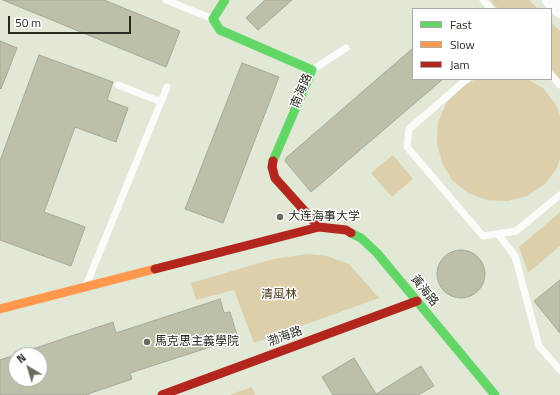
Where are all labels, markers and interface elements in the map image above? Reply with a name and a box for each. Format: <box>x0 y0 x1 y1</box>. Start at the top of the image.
scale bar <box>10 8 133 34</box>
legend <box>412 8 552 80</box>
text: 50 m <box>15 13 41 32</box>
text: Fast <box>450 15 472 34</box>
text: Slow <box>450 35 475 54</box>
text: Jam <box>450 55 470 74</box>
street label: 南海路 <box>288 72 316 110</box>
place label: 大连海事大学 <box>288 210 360 224</box>
marker: 大连海事大学 <box>275 212 285 222</box>
street label: 黃海路 <box>407 272 441 310</box>
park label: 清風林 <box>261 288 297 302</box>
street label: 渤海路 <box>266 324 304 350</box>
place label: 馬克思主義學院 <box>155 335 239 349</box>
marker: 馬克思主義學院 <box>142 337 152 347</box>
north arrow <box>8 347 48 387</box>
text: N <box>13 350 29 367</box>

